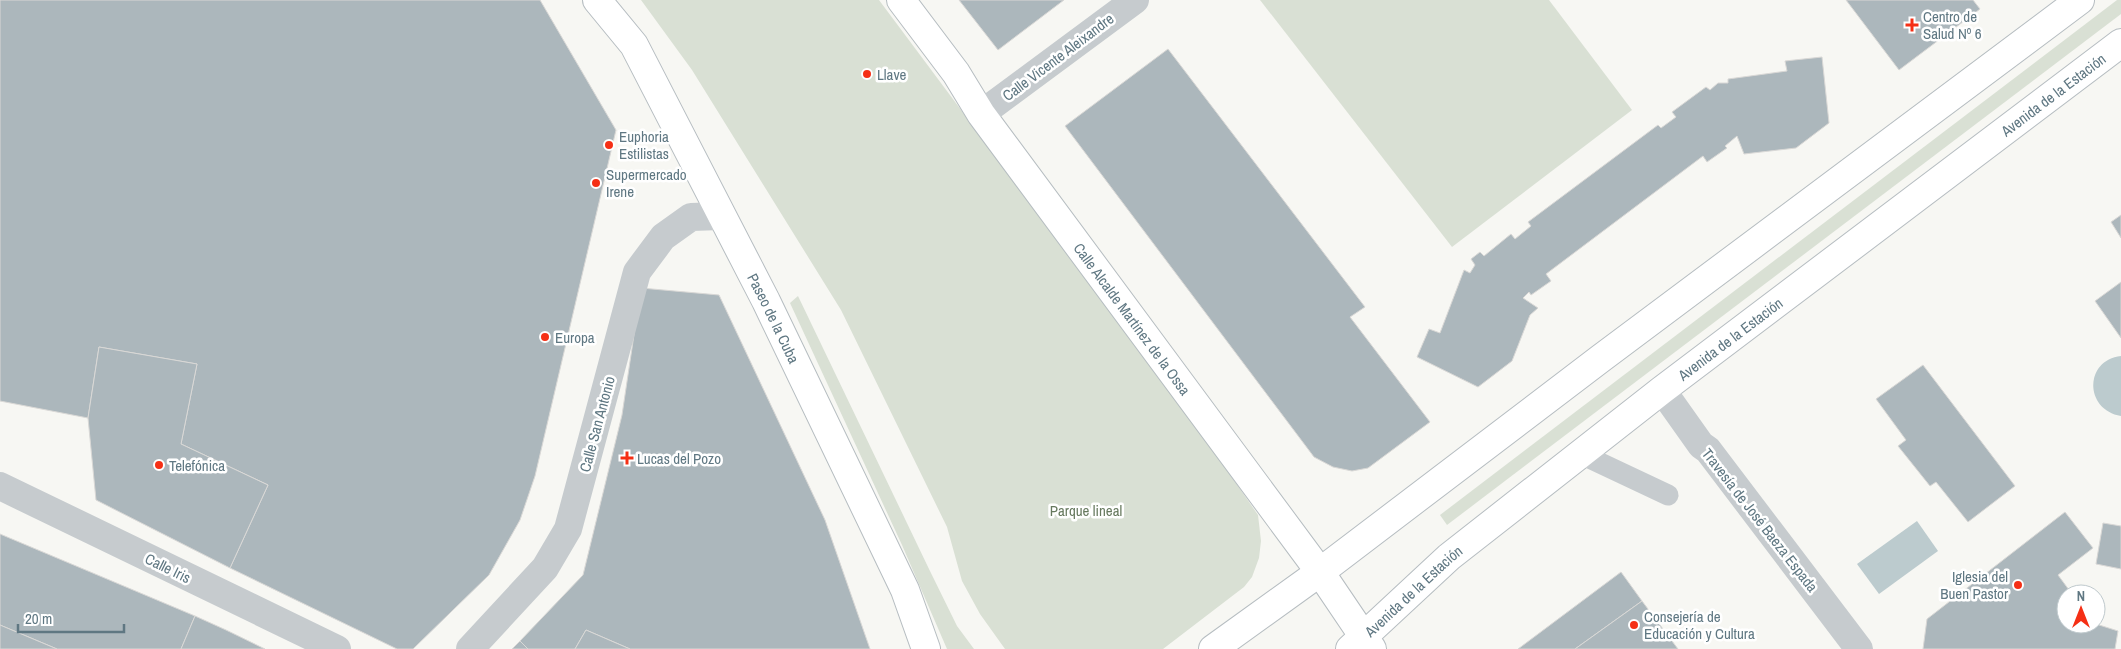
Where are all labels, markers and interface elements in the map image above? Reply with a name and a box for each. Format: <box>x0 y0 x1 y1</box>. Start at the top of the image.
place label: Centro de Salud Nº 6 <box>1923 6 1982 44</box>
street label: Calle Vicente Aleixandre <box>998 8 1118 106</box>
marker: Centro de Salud Nº 6 <box>1905 18 1919 32</box>
street label: Avenida de la Estación <box>1995 48 2110 141</box>
place label: Llave <box>877 64 907 85</box>
marker: Llave <box>861 68 873 80</box>
place label: Euphoria Estilistas <box>619 126 669 164</box>
marker: Euphoria Estilistas <box>603 139 615 151</box>
place label: Supermercado Irene <box>606 164 687 202</box>
marker: Supermercado Irene <box>590 177 602 189</box>
street label: Calle Alcalde Martínez de la Ossa <box>1069 238 1196 399</box>
street label: Paseo de la Cuba <box>743 269 805 367</box>
street label: Avenida de la Estación <box>1672 292 1787 386</box>
place label: Europa <box>555 327 595 348</box>
marker: Europa <box>539 331 551 343</box>
street label: Calle San Antonio <box>574 374 620 474</box>
street label: Travesía de José Baeza Espada <box>1697 444 1823 596</box>
place label: Lucas del Pozo <box>637 448 721 469</box>
marker: Lucas del Pozo <box>621 452 633 464</box>
place label: Telefónica <box>169 455 225 476</box>
marker: Telefónica <box>153 459 165 471</box>
park label: Parque lineal <box>1050 500 1122 521</box>
street label: Avenida de la Estación <box>1359 540 1467 642</box>
street label: Calle Iris <box>142 548 194 588</box>
place label: Iglesia del Buen Pastor <box>1940 566 2008 604</box>
marker: Iglesia del Buen Pastor <box>2012 579 2024 591</box>
north arrow <box>2056 584 2106 634</box>
text: N <box>2077 587 2085 605</box>
scale bar <box>18 602 124 634</box>
place label: Consejería de Educación y Cultura <box>1644 606 1755 644</box>
text: 20 m <box>25 608 52 629</box>
marker: Consejería de Educación y Cultura <box>1628 619 1640 631</box>

